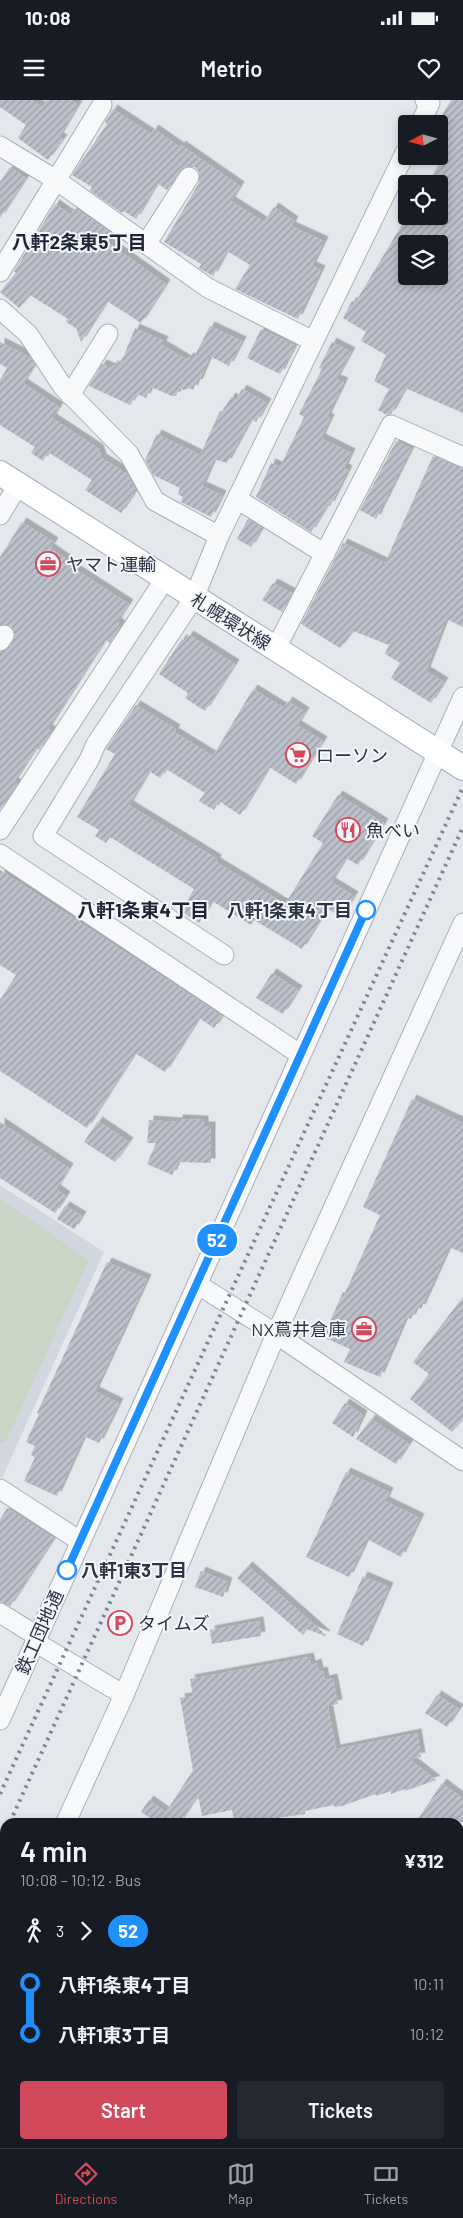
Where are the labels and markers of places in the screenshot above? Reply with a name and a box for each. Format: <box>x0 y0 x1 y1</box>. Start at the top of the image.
office icon: ヤマト運輸 <box>35 551 61 577</box>
place label: ヤマト運輸 <box>66 553 156 575</box>
supermarket icon: ローソン <box>285 742 311 768</box>
place label: ローソン <box>316 744 388 766</box>
restaurant icon: 魚べい <box>335 817 361 843</box>
place label: 魚べい <box>366 819 420 841</box>
place label: 八軒1条東4丁目 <box>227 899 352 921</box>
marker: 八軒1条東4丁目 <box>356 900 376 920</box>
office icon: NX蔦井倉庫 <box>351 1316 377 1342</box>
place label: NX蔦井倉庫 <box>251 1318 346 1340</box>
place label: 八軒1東3丁目 <box>81 1559 187 1581</box>
marker: 八軒1東3丁目 <box>57 1560 77 1580</box>
parking icon: タイムズ <box>107 1610 133 1636</box>
place label: タイムズ <box>138 1612 210 1634</box>

